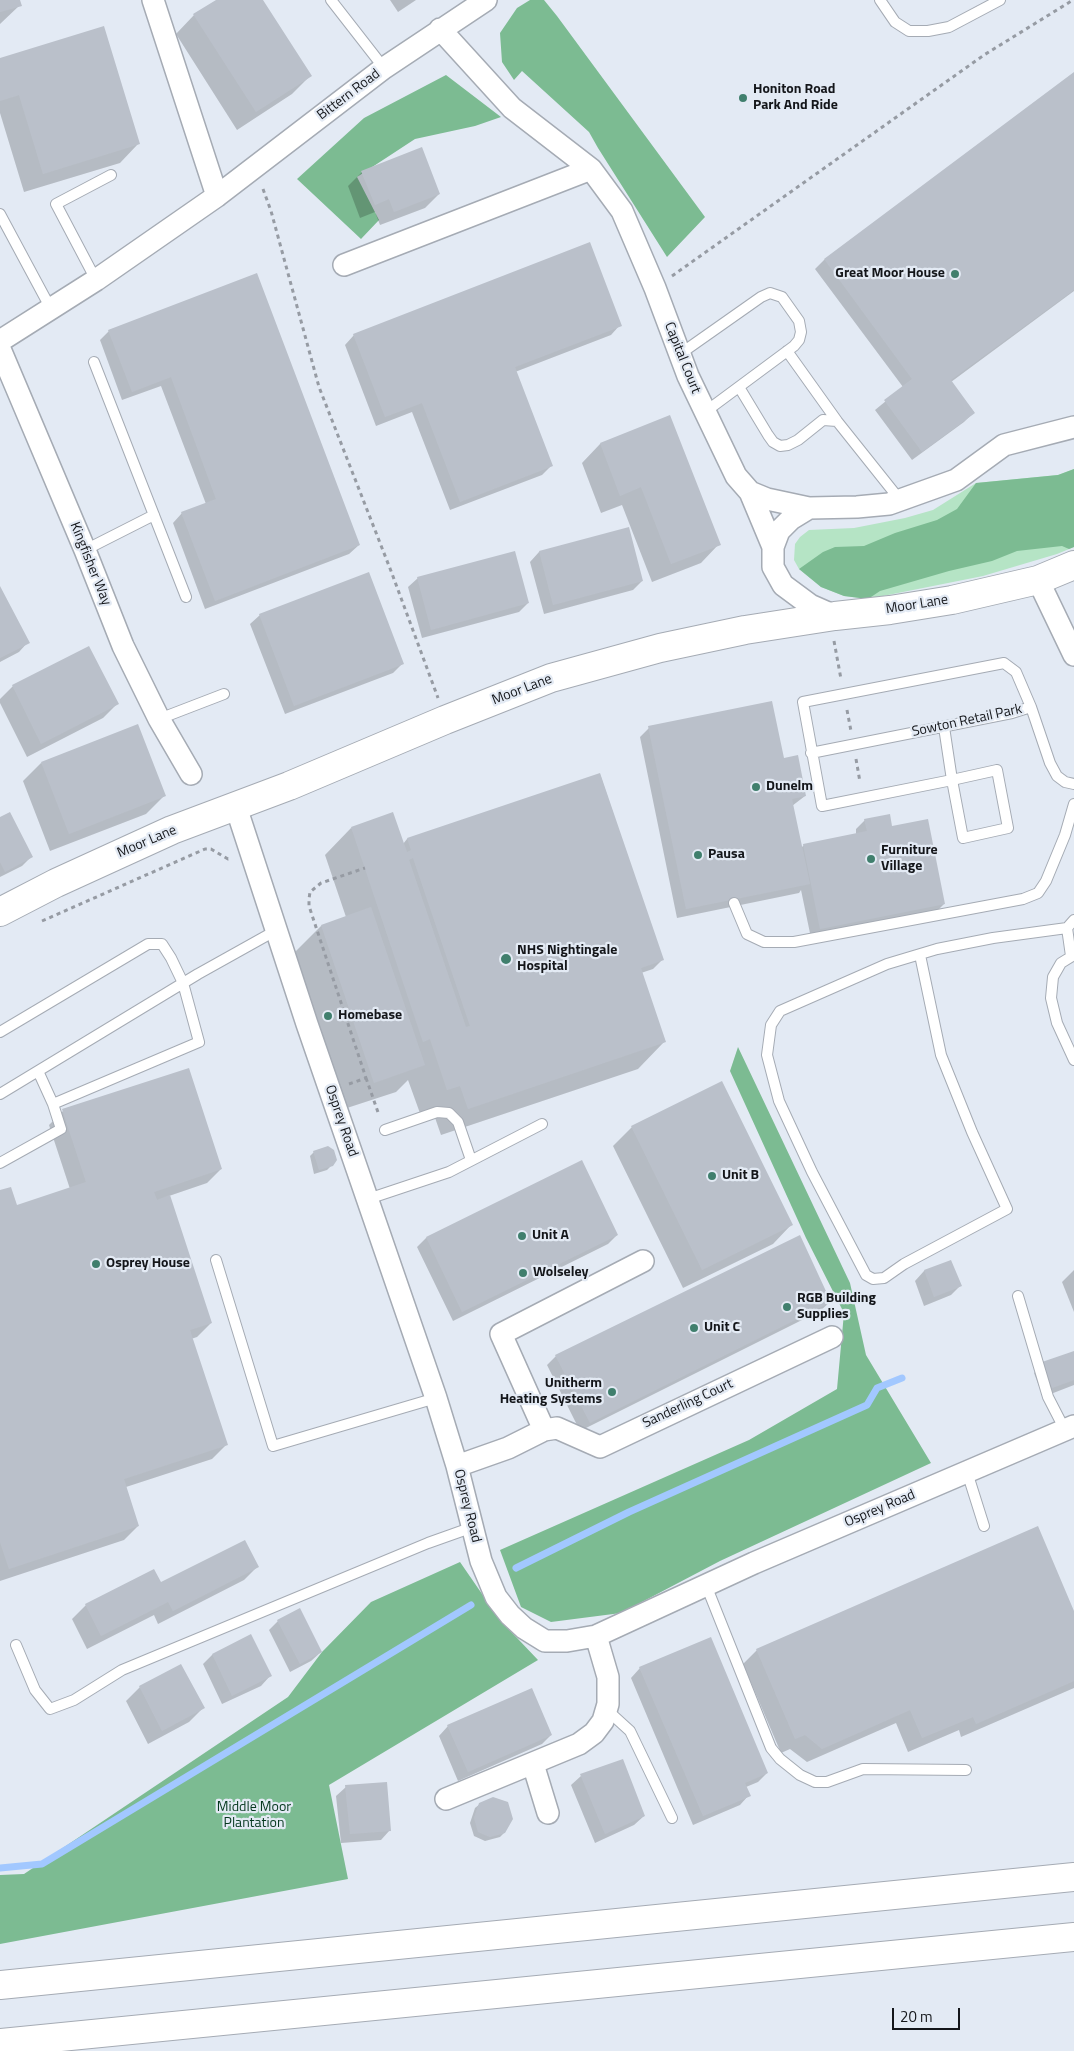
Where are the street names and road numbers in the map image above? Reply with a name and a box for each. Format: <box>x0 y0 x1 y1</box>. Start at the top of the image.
street label: Bittern Road <box>314 66 384 124</box>
street label: Capital Court <box>660 320 704 396</box>
street label: Kingfisher Way <box>66 520 114 608</box>
street label: Moor Lane <box>885 592 949 618</box>
street label: Moor Lane <box>490 671 554 709</box>
street label: Sowton Retail Park <box>910 701 1024 741</box>
street label: Moor Lane <box>115 822 179 862</box>
street label: Osprey Road <box>321 1083 361 1159</box>
street label: Sanderling Court <box>640 1376 736 1432</box>
street label: Osprey Road <box>450 1468 484 1544</box>
street label: Osprey Road <box>842 1487 918 1531</box>

